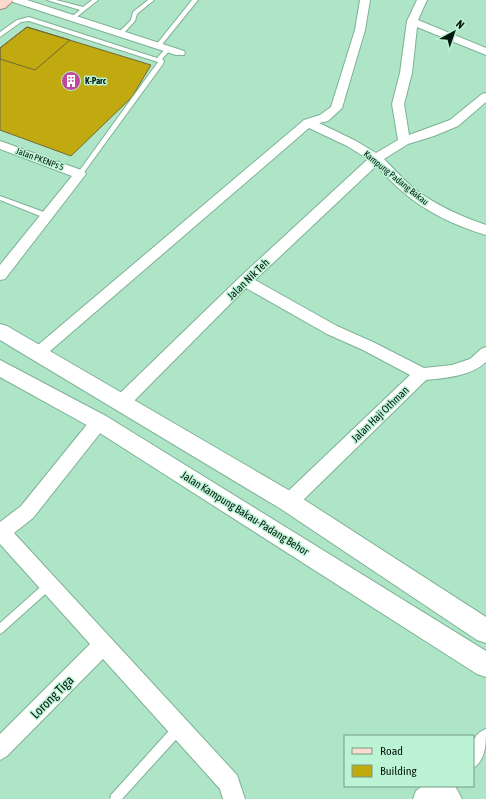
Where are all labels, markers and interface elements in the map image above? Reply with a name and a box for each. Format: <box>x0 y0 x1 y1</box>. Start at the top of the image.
north arrow <box>434 12 474 52</box>
text: N <box>454 18 467 31</box>
building icon: K-Parc <box>60 70 82 92</box>
place label: K-Parc <box>85 76 107 86</box>
street label: Jalan PKENPs 5 <box>15 146 65 172</box>
street label: Kampung Padang Bakau <box>362 149 430 207</box>
street label: Jalan Nik Teh <box>225 256 271 302</box>
street label: Jalan Haji Othman <box>349 384 411 444</box>
street label: Jalan Kampung Bakau-Padang Behor <box>179 469 312 558</box>
street label: Lorong Tiga <box>27 672 77 722</box>
legend <box>344 735 474 787</box>
text: Road <box>380 744 403 758</box>
text: Building <box>380 764 418 778</box>

